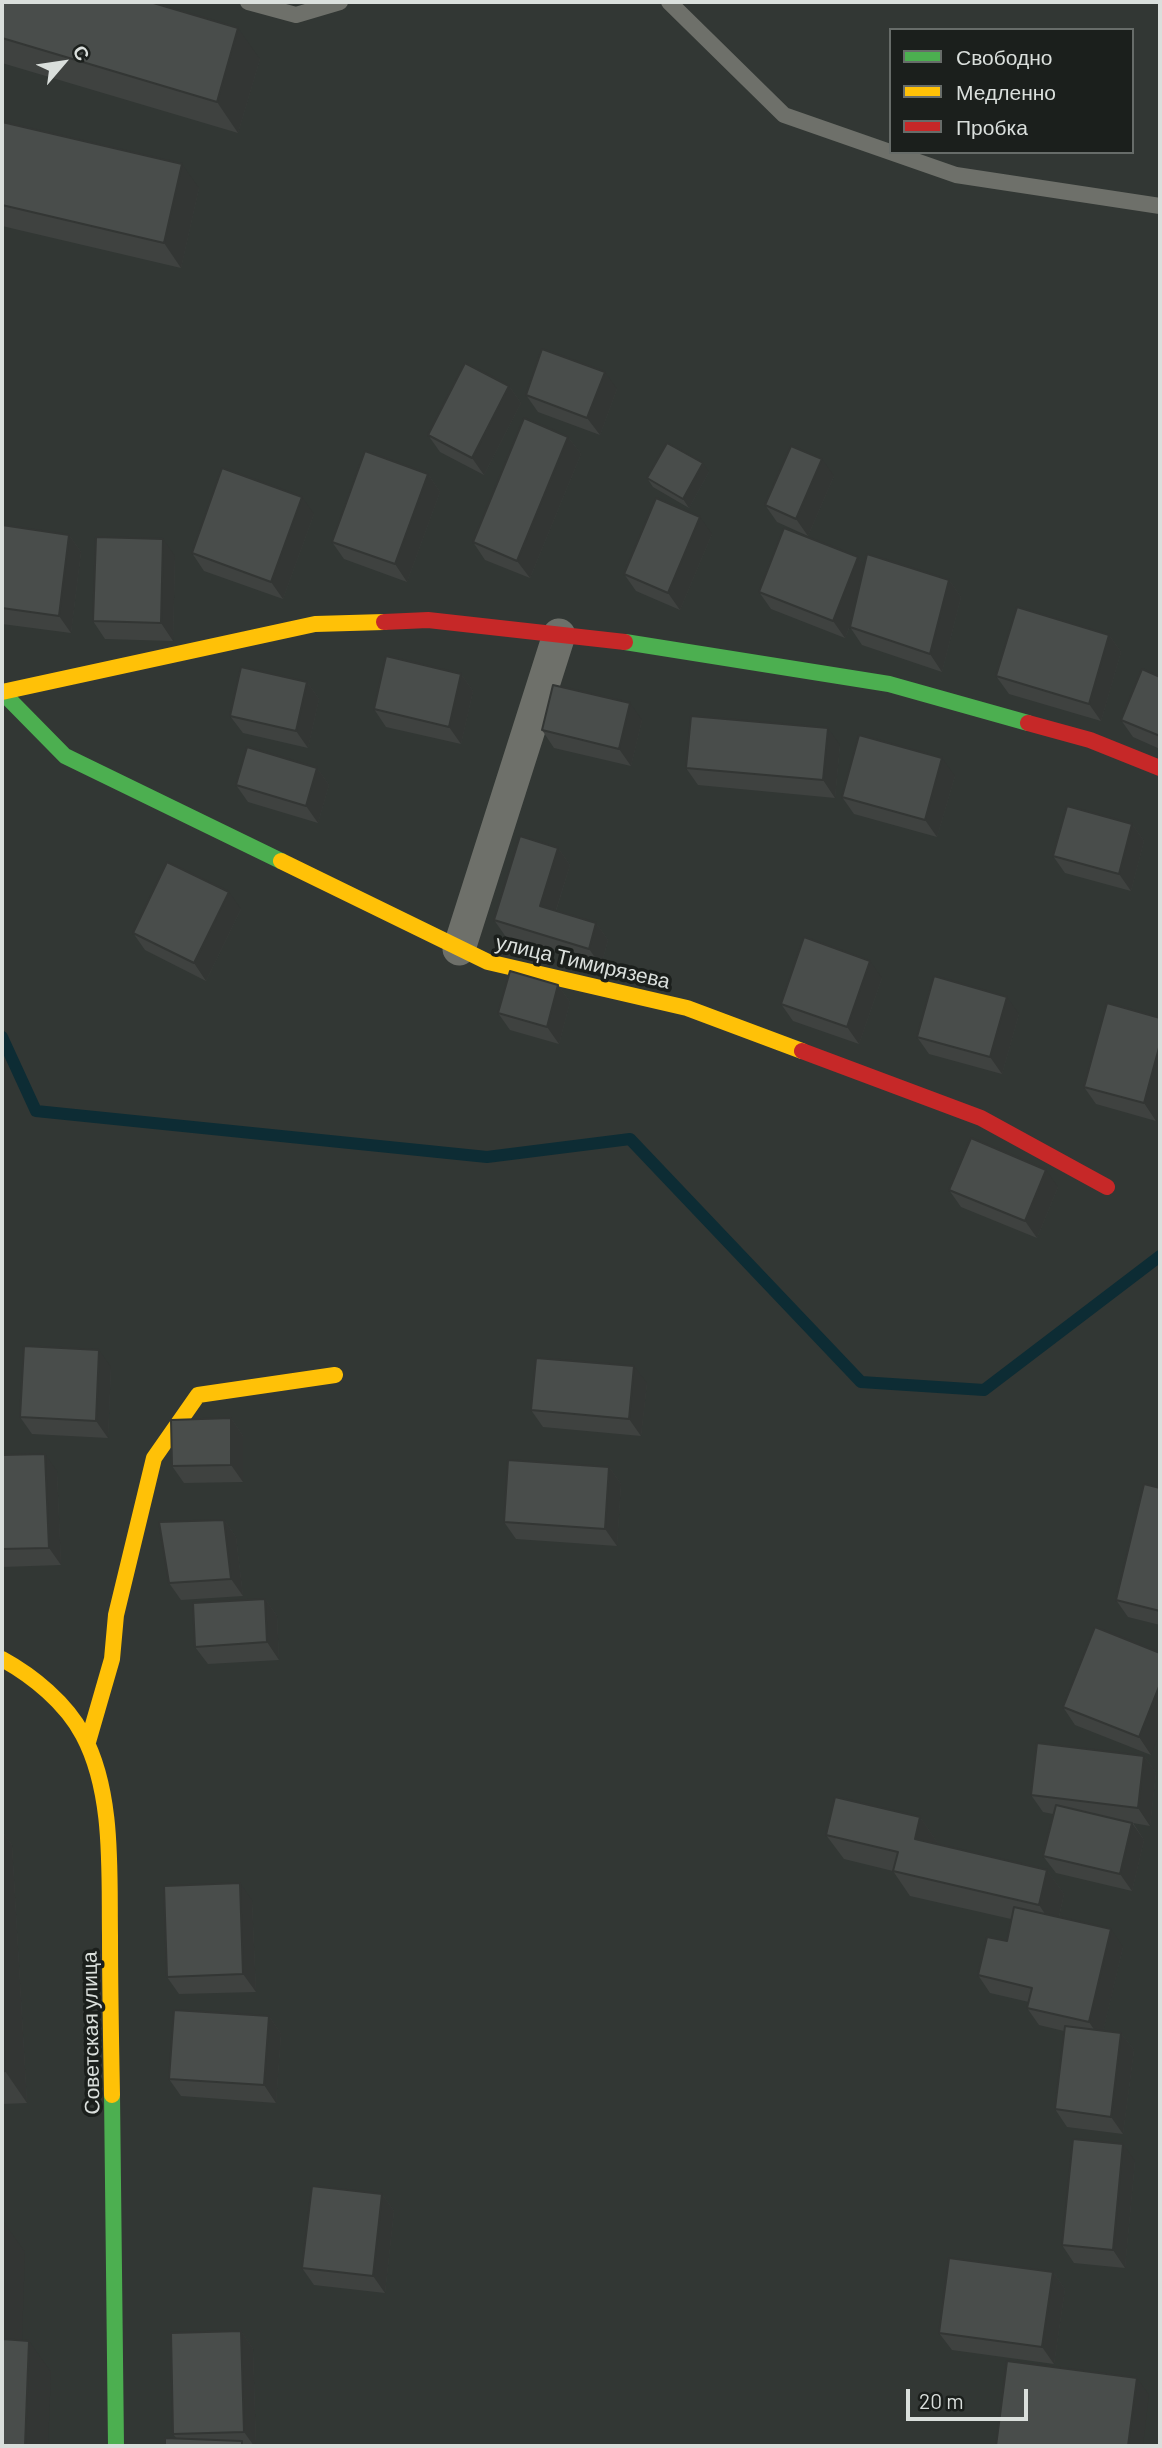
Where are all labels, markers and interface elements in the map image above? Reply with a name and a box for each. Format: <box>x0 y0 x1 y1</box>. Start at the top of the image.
north arrow <box>28 28 98 98</box>
legend <box>889 28 1134 154</box>
text: С <box>68 41 95 64</box>
text: Свободно <box>956 44 1053 69</box>
text: Медленно <box>956 79 1056 104</box>
text: Пробка <box>956 114 1028 139</box>
street label: улица Тимирязева <box>493 930 673 994</box>
street label: Советская улица <box>77 1951 105 2115</box>
scale bar <box>910 2374 1032 2418</box>
text: 20 m <box>919 2388 964 2413</box>

